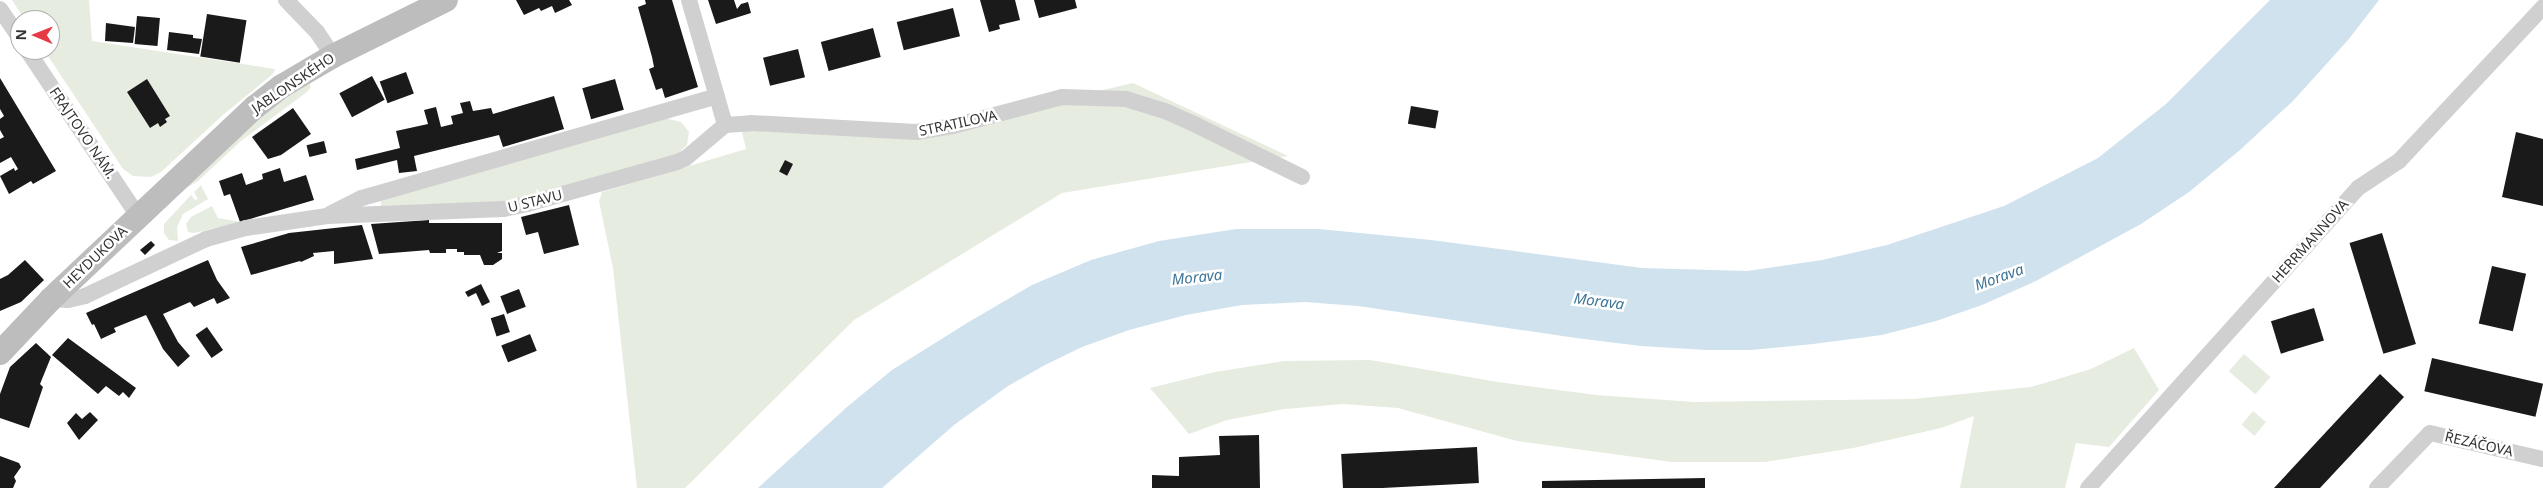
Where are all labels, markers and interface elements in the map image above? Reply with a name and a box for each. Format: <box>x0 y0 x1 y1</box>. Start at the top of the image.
north arrow <box>10 10 60 60</box>
text: N <box>11 29 30 41</box>
street label: JABLONSKÉHO <box>249 49 337 117</box>
street label: FRAJTOVO NÁM. <box>46 84 120 182</box>
street label: STRATILOVA <box>917 107 999 139</box>
street label: U STAVU <box>506 186 564 216</box>
street label: HERRMANNOVA <box>2268 196 2352 286</box>
street label: HEYDUKOVA <box>59 222 131 292</box>
water label: Morava <box>1972 260 2026 294</box>
water label: Morava <box>1171 265 1223 289</box>
water label: Morava <box>1573 289 1625 313</box>
street label: ŘEZÁČOVA <box>2443 428 2515 460</box>

